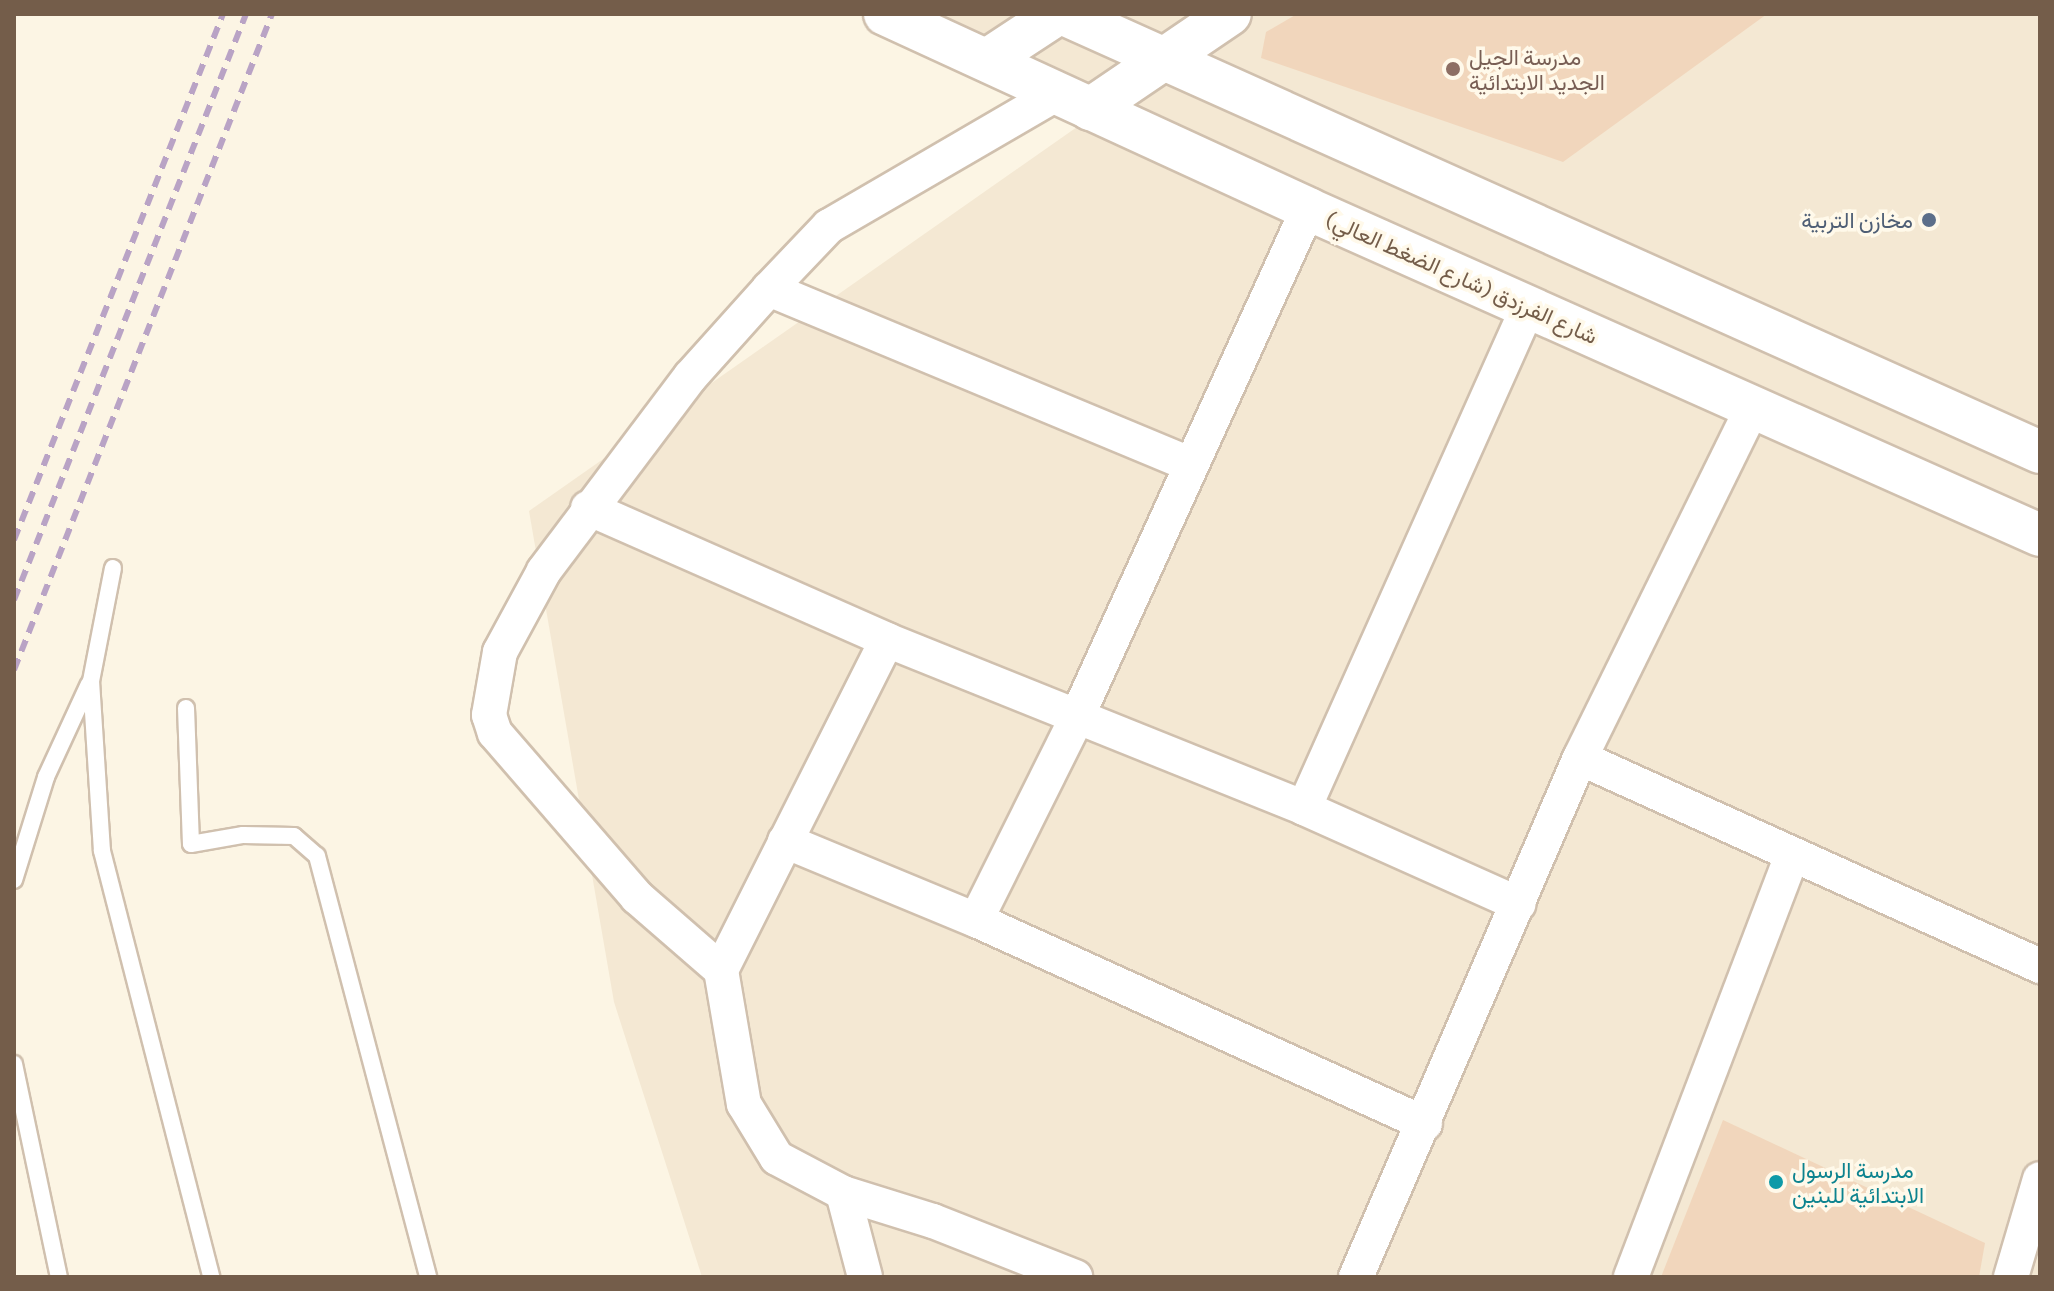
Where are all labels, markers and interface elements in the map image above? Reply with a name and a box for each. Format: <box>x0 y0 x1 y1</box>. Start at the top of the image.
place label: مدرسة الجيل الجديد الابتدائية <box>1469 43 1605 94</box>
marker: مدرسة الجيل الجديد الابتدائية <box>1444 60 1462 78</box>
street label: شارع الفرزدق (شارع الضغط العالي) <box>1322 205 1602 349</box>
place label: مخازن التربية <box>1801 207 1913 233</box>
marker: مخازن التربية <box>1920 211 1938 229</box>
place label: مدرسة الرسول الابتدائية للبنين <box>1792 1156 1924 1208</box>
marker: مدرسة الرسول الابتدائية للبنين <box>1767 1173 1785 1191</box>

